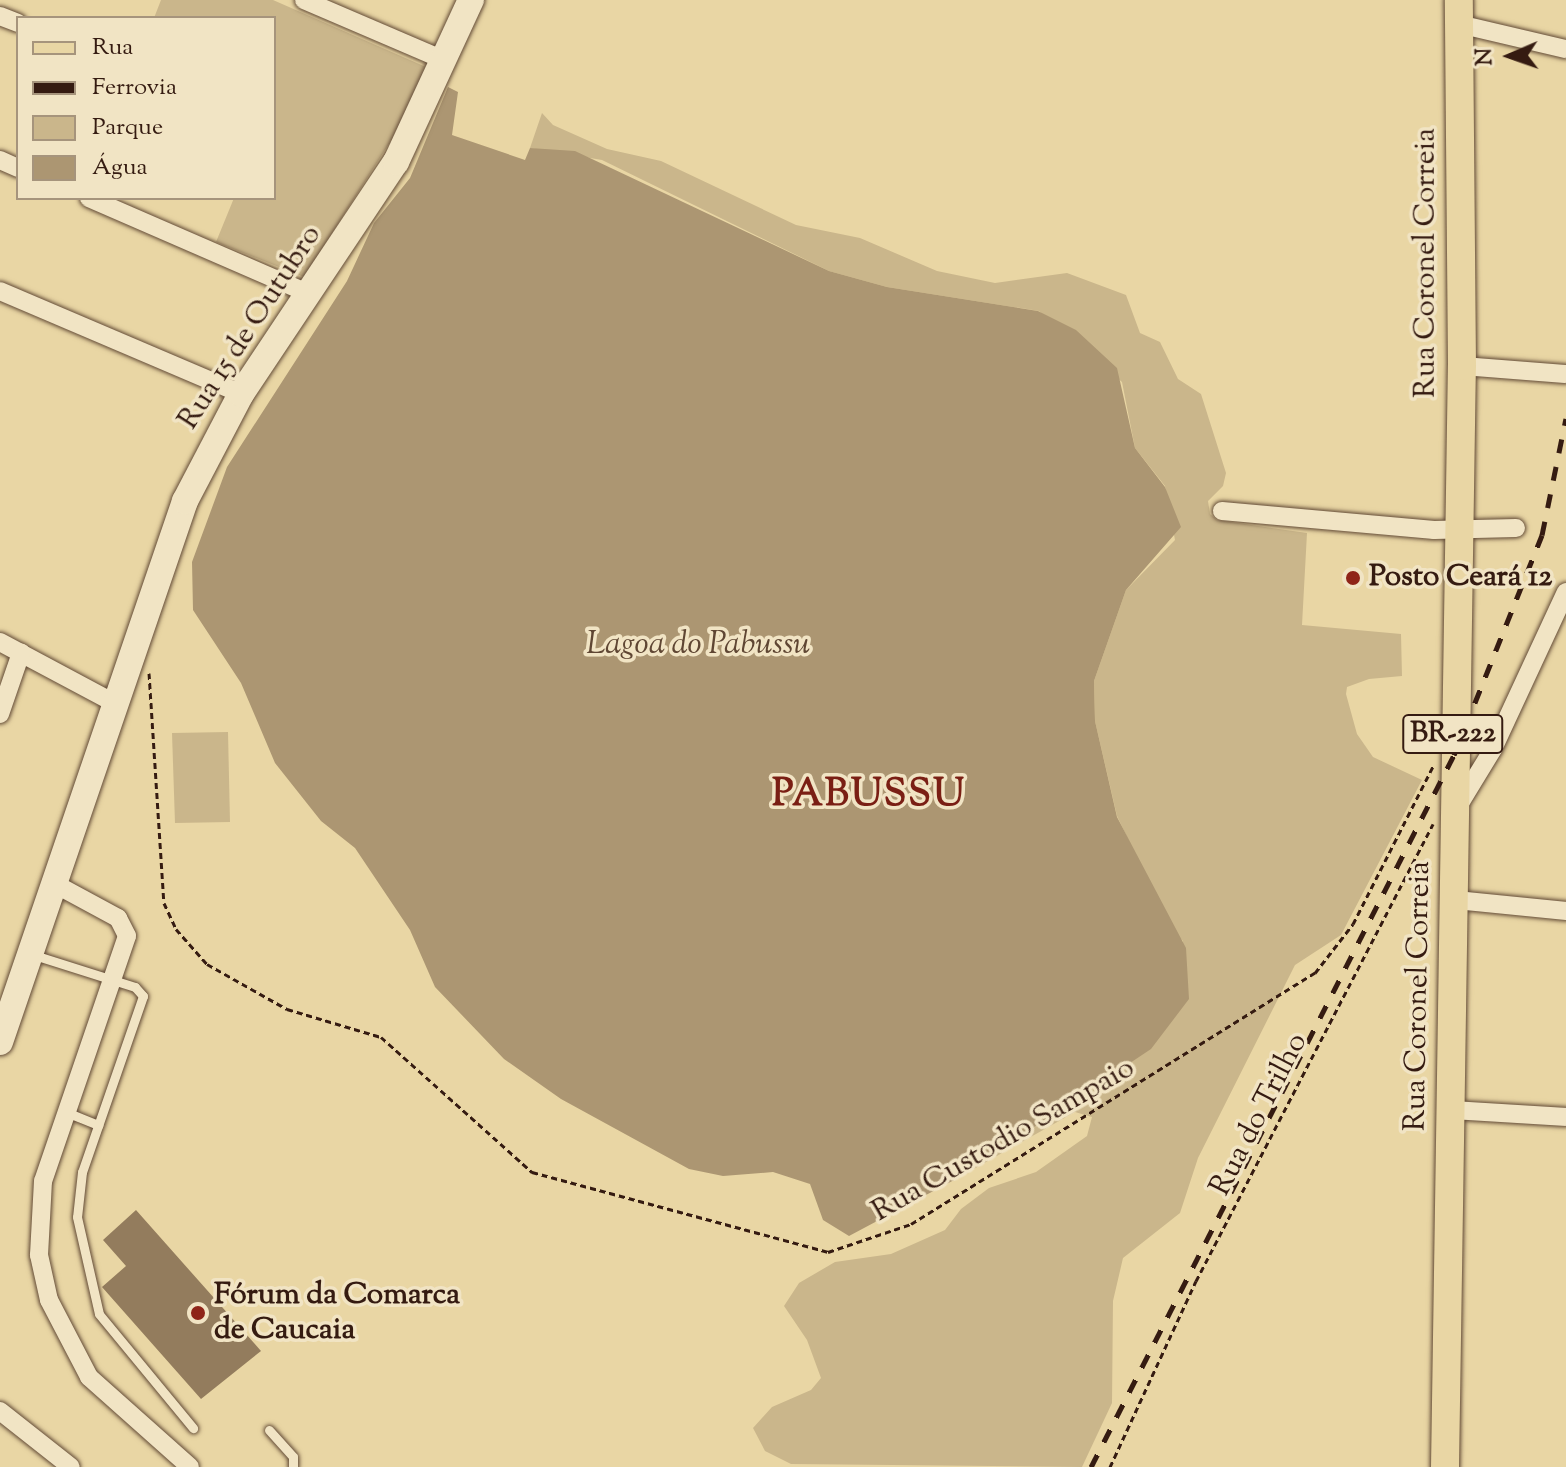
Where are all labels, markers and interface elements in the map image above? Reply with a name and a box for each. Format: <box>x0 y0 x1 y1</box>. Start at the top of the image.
legend <box>16 16 276 200</box>
north arrow <box>1470 16 1550 96</box>
text: Rua <box>92 31 133 65</box>
text: N <box>1470 48 1502 66</box>
text: Ferrovia <box>92 71 177 105</box>
text: Parque <box>92 111 163 145</box>
street label: Rua Coronel Correia <box>1409 128 1445 398</box>
text: Água <box>92 151 148 185</box>
street label: Rua 15 de Outubro <box>172 219 330 437</box>
place label: Posto Ceará 12 <box>1369 560 1552 596</box>
marker: Posto Ceará 12 <box>1344 569 1362 587</box>
water label: Lagoa do Pabussu <box>586 626 810 664</box>
road number: BR-222 <box>1401 710 1505 758</box>
district label: PABUSSU <box>772 774 966 820</box>
street label: Rua Coronel Correia <box>1399 861 1439 1131</box>
street label: Rua do Trilho <box>1204 1028 1316 1202</box>
street label: Rua Custodio Sampaio <box>866 1051 1142 1231</box>
place label: Fórum da Comarca de Caucaia <box>214 1278 460 1348</box>
marker: Fórum da Comarca de Caucaia <box>189 1304 207 1322</box>

